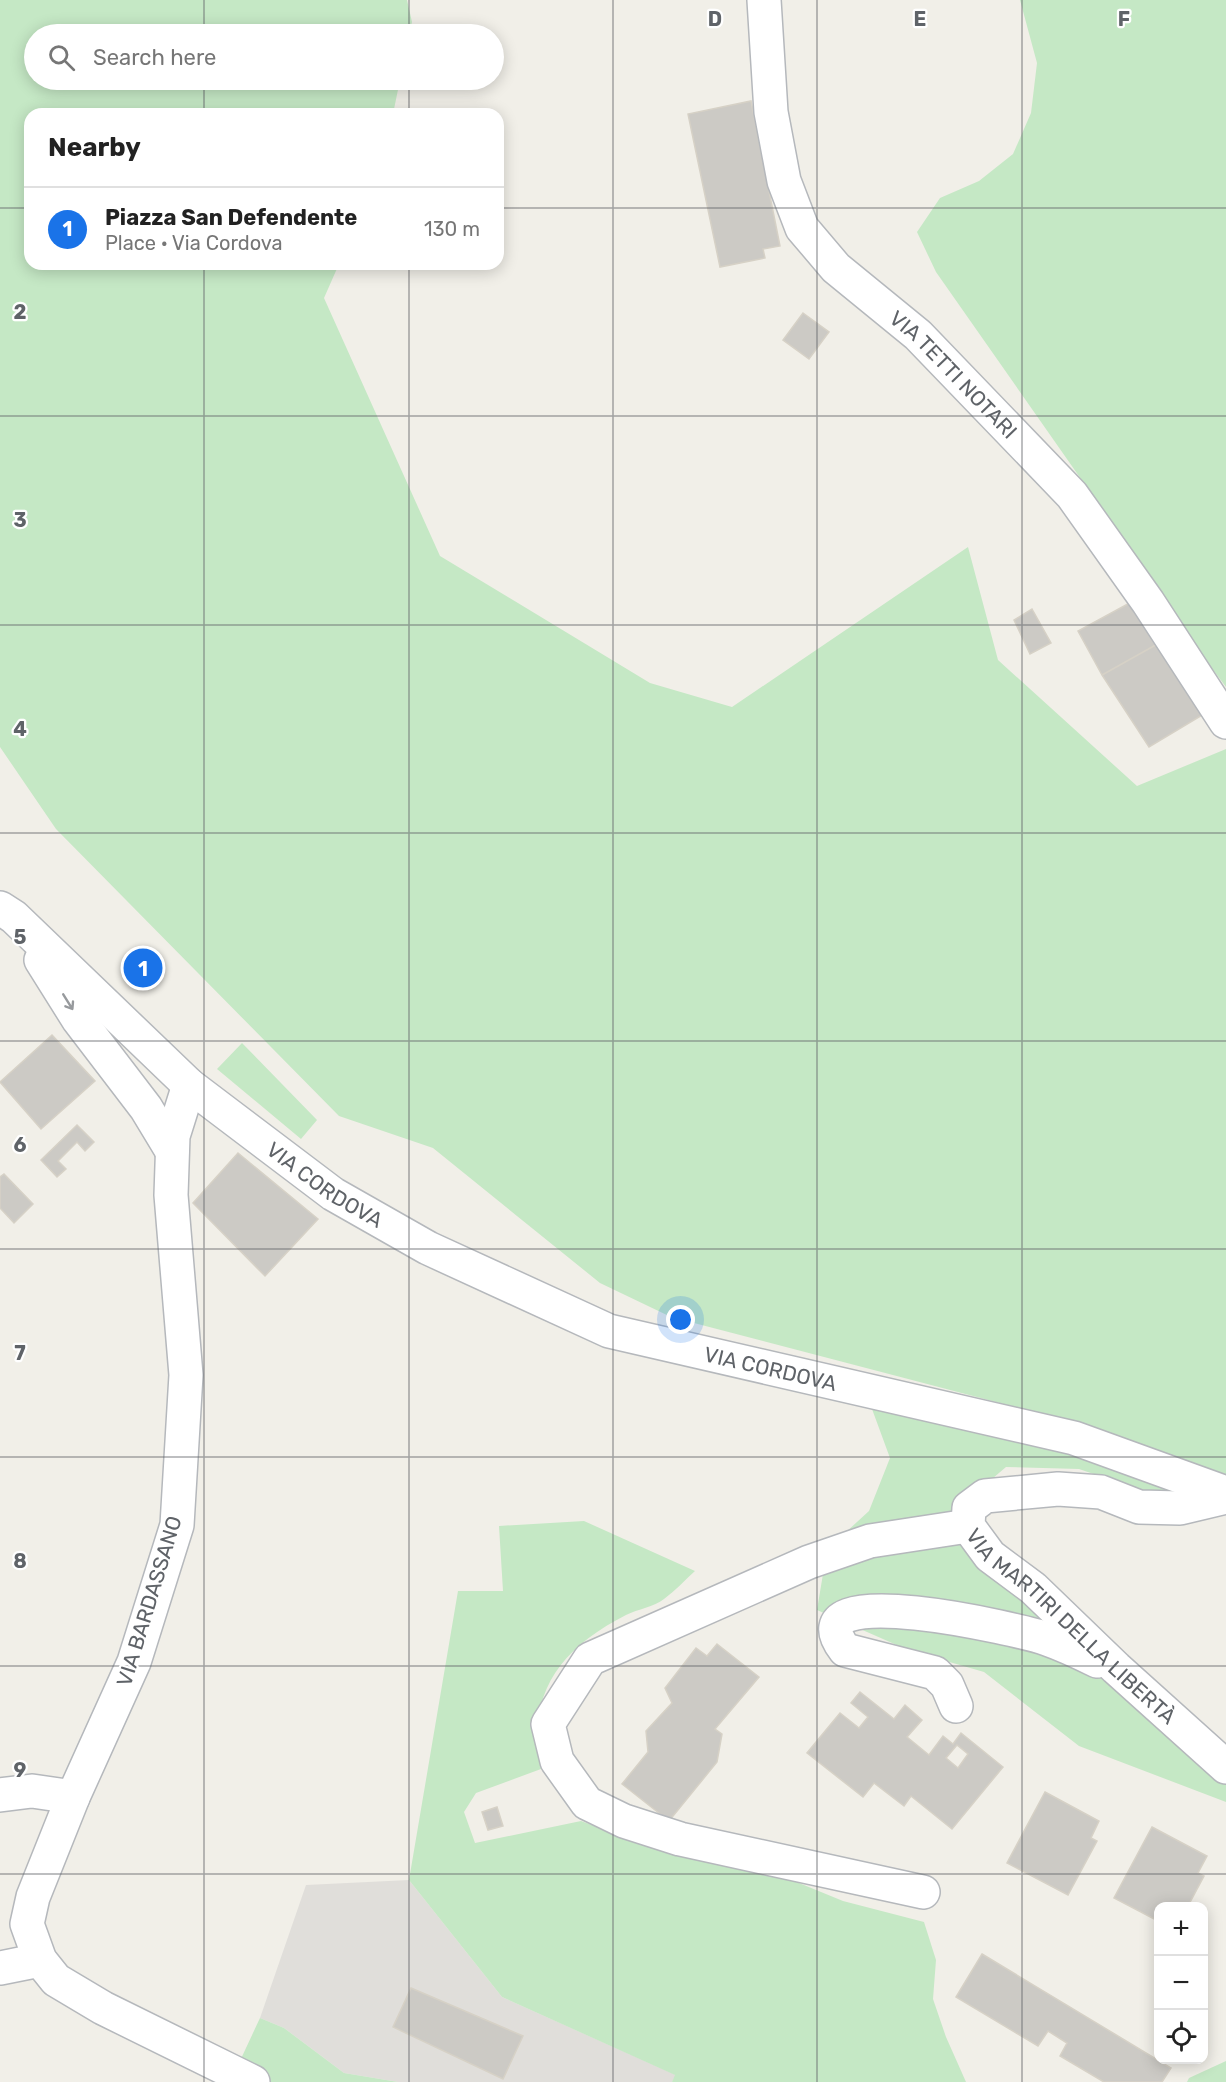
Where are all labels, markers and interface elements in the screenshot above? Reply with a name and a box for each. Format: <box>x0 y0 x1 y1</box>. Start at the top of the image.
text: D <box>708 7 722 31</box>
text: E <box>914 7 926 31</box>
text: F <box>1118 7 1130 31</box>
search box <box>24 24 504 90</box>
icon: search <box>45 41 78 74</box>
text: Search here <box>93 44 216 71</box>
text: Nearby <box>48 132 141 163</box>
text: Piazza San Defendente <box>105 204 357 231</box>
text: 1 <box>63 217 72 241</box>
text: 130 m <box>424 217 480 241</box>
text: Place · Via Cordova <box>105 231 283 255</box>
text: 2 <box>14 300 27 324</box>
street label: VIA TETTI NOTARI <box>885 305 1023 443</box>
text: 3 <box>13 508 27 532</box>
text: 4 <box>13 717 27 741</box>
text: 5 <box>14 925 27 949</box>
pin: 1 <box>124 946 162 990</box>
one-way arrow <box>61 994 74 1011</box>
text: 6 <box>13 1133 27 1157</box>
street label: VIA CORDOVA <box>262 1136 388 1232</box>
your location <box>666 1305 695 1334</box>
text: 7 <box>14 1341 26 1365</box>
street label: VIA CORDOVA <box>702 1341 839 1396</box>
street label: VIA BARDASSANO <box>111 1513 187 1689</box>
street label: VIA MARTIRI DELLA LIBERTÀ <box>961 1523 1182 1729</box>
text: 8 <box>13 1549 27 1573</box>
text: 9 <box>14 1758 27 1782</box>
map controls <box>1154 1902 1208 2064</box>
button: + <box>1154 1902 1208 1956</box>
button: − <box>1154 1956 1208 2010</box>
button: locate <box>1154 2010 1208 2064</box>

